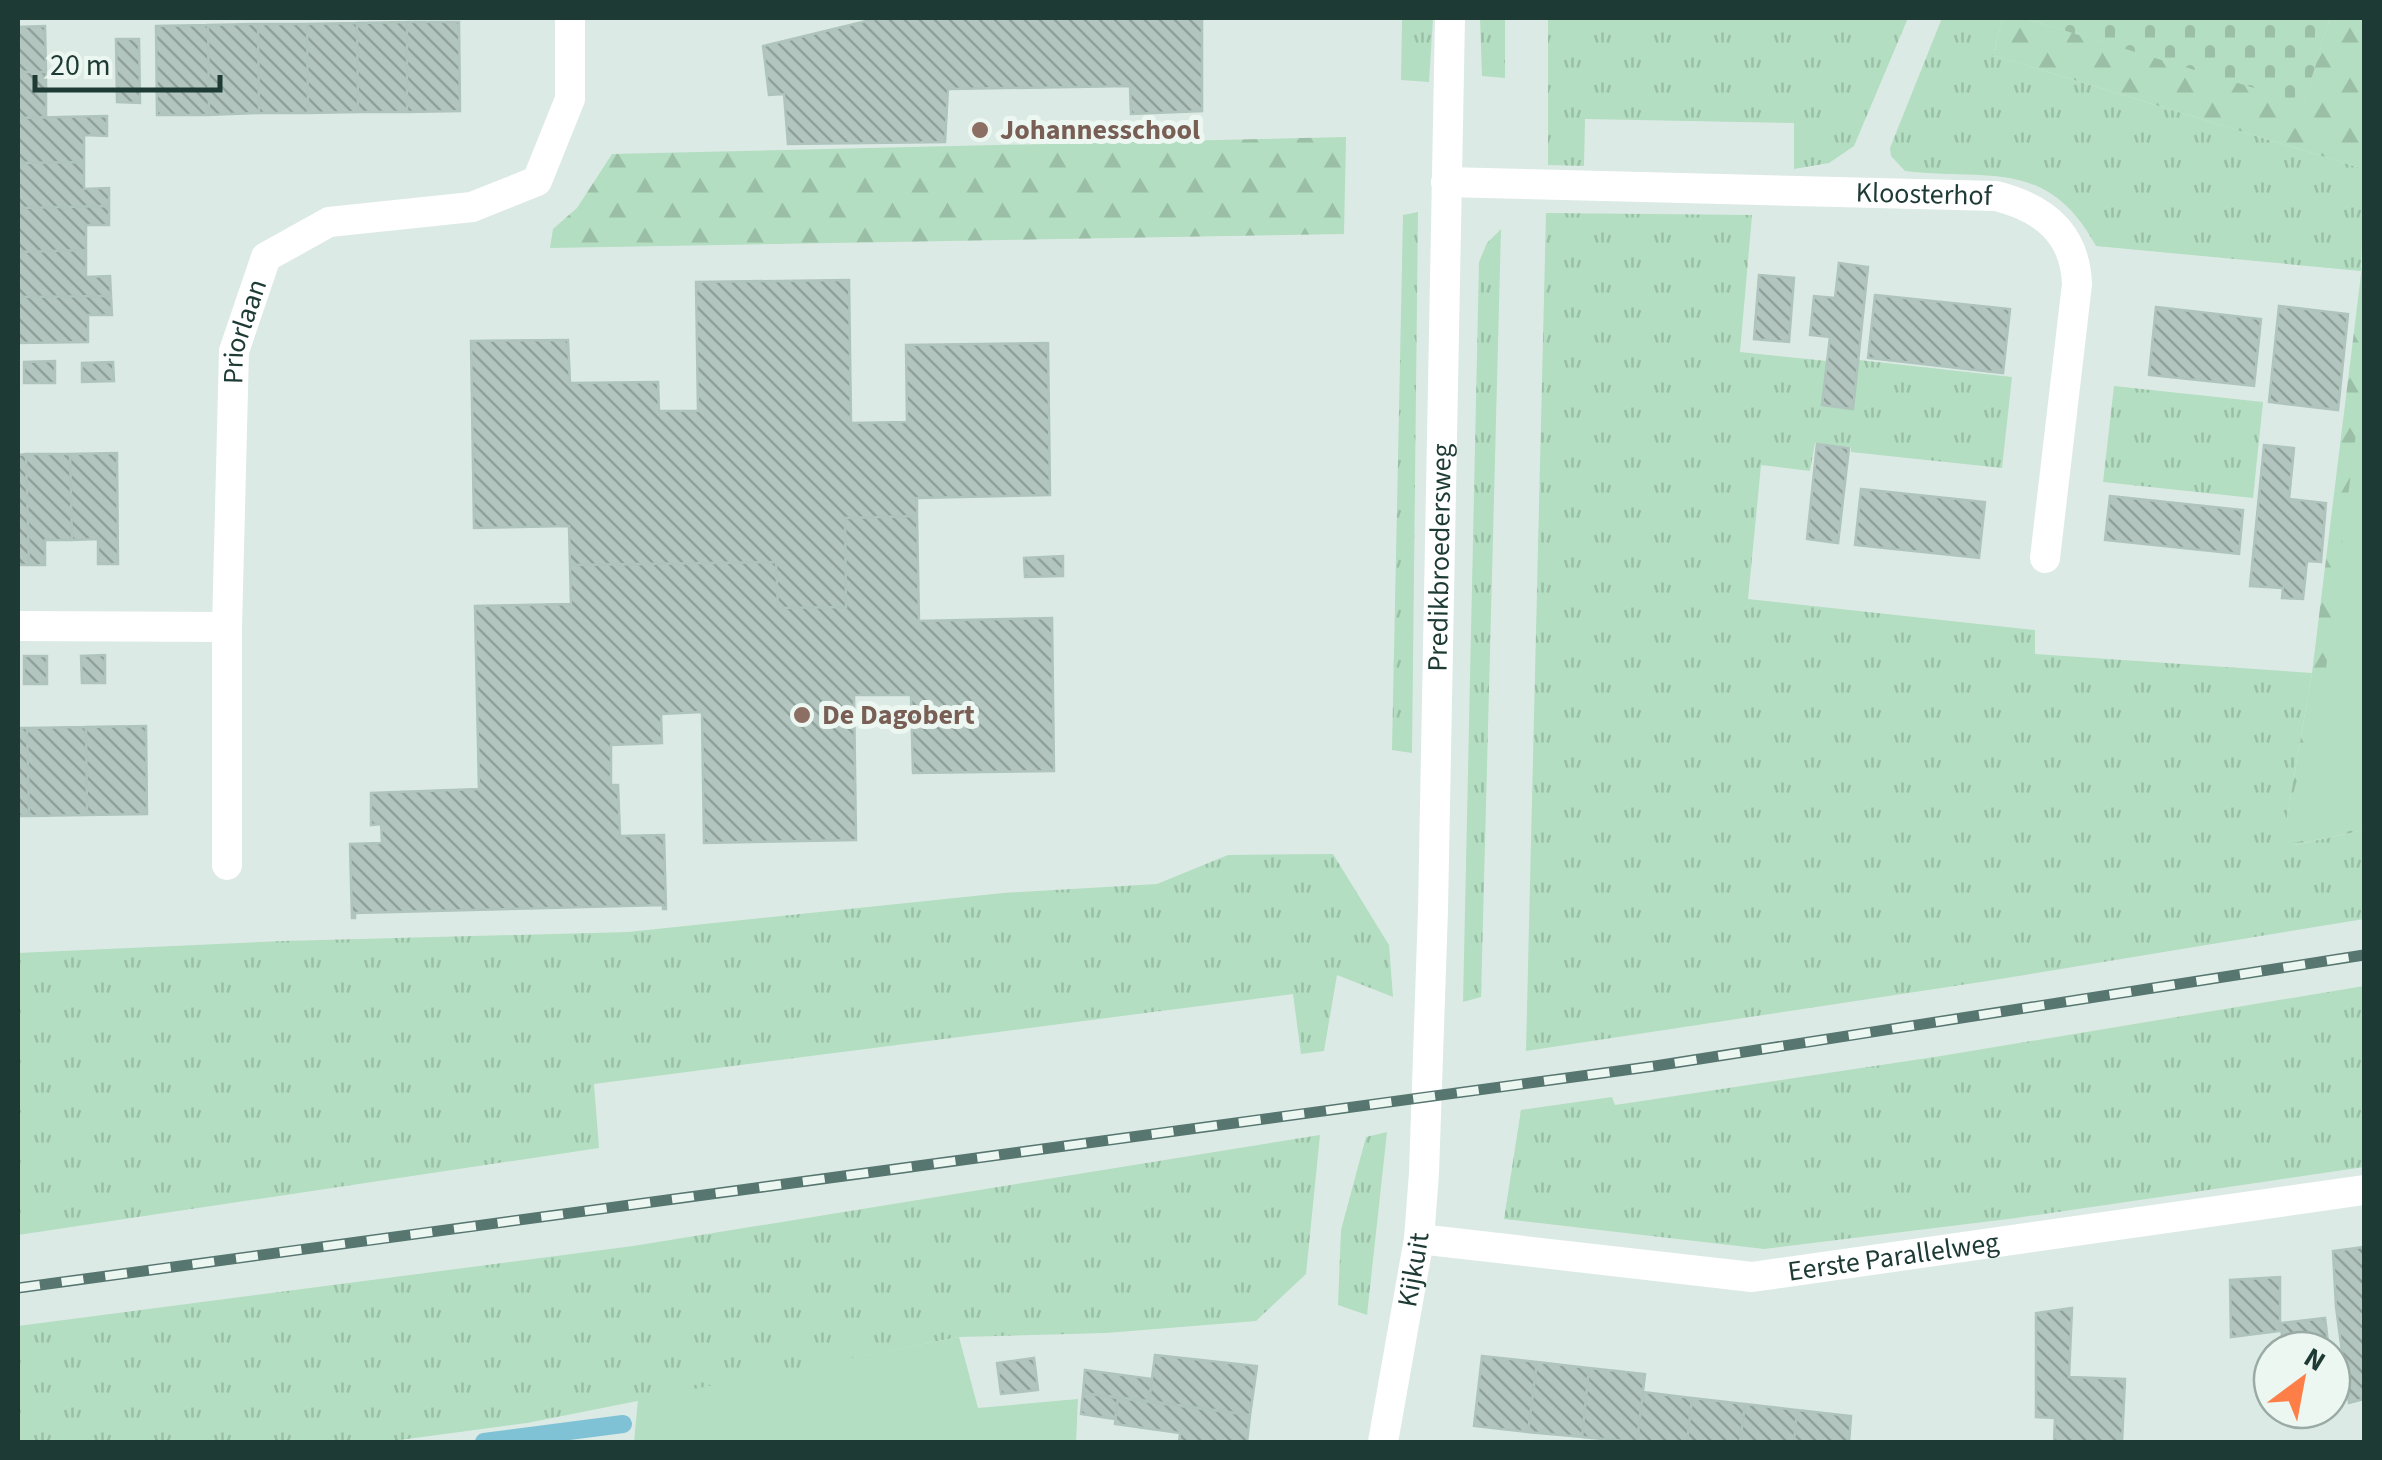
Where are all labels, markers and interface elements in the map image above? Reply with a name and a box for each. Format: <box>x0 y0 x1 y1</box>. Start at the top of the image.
scale bar <box>35 30 220 92</box>
text: 20 m <box>50 44 111 87</box>
place label: Johannesschool <box>1000 110 1200 150</box>
marker: Johannesschool <box>969 119 991 141</box>
street label: Kloosterhof <box>1855 172 1993 216</box>
street label: Priorlaan <box>213 274 277 385</box>
street label: Predikbroedersweg <box>1418 443 1462 672</box>
place label: De Dagobert <box>822 695 975 735</box>
marker: De Dagobert <box>791 704 813 726</box>
street label: Eerste Parallelweg <box>1785 1222 2002 1292</box>
street label: Kijkuit <box>1387 1231 1439 1310</box>
north arrow <box>2252 1330 2352 1430</box>
text: N <box>2296 1338 2333 1382</box>

